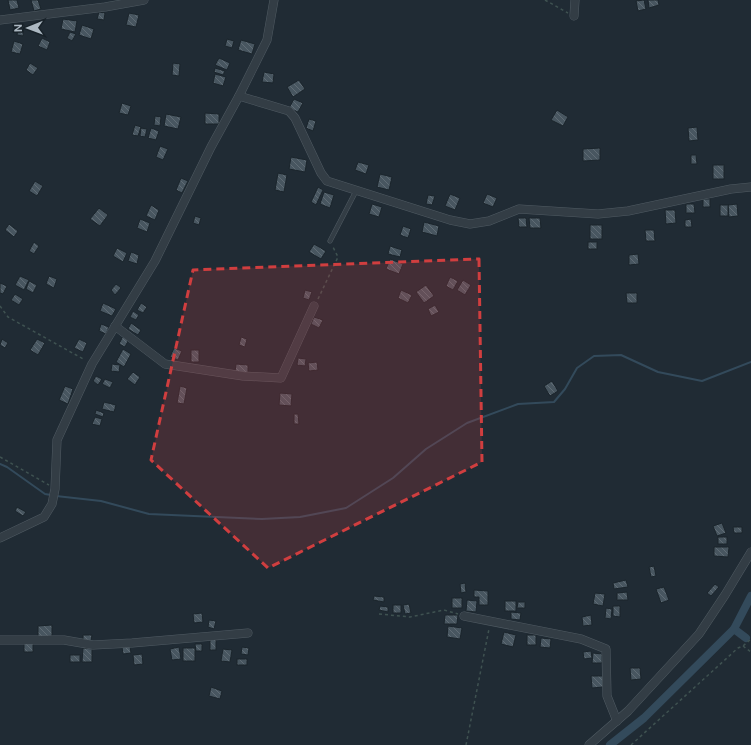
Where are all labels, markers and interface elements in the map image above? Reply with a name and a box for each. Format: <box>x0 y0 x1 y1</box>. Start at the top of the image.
north arrow <box>8 8 48 48</box>
text: N <box>11 24 25 32</box>

